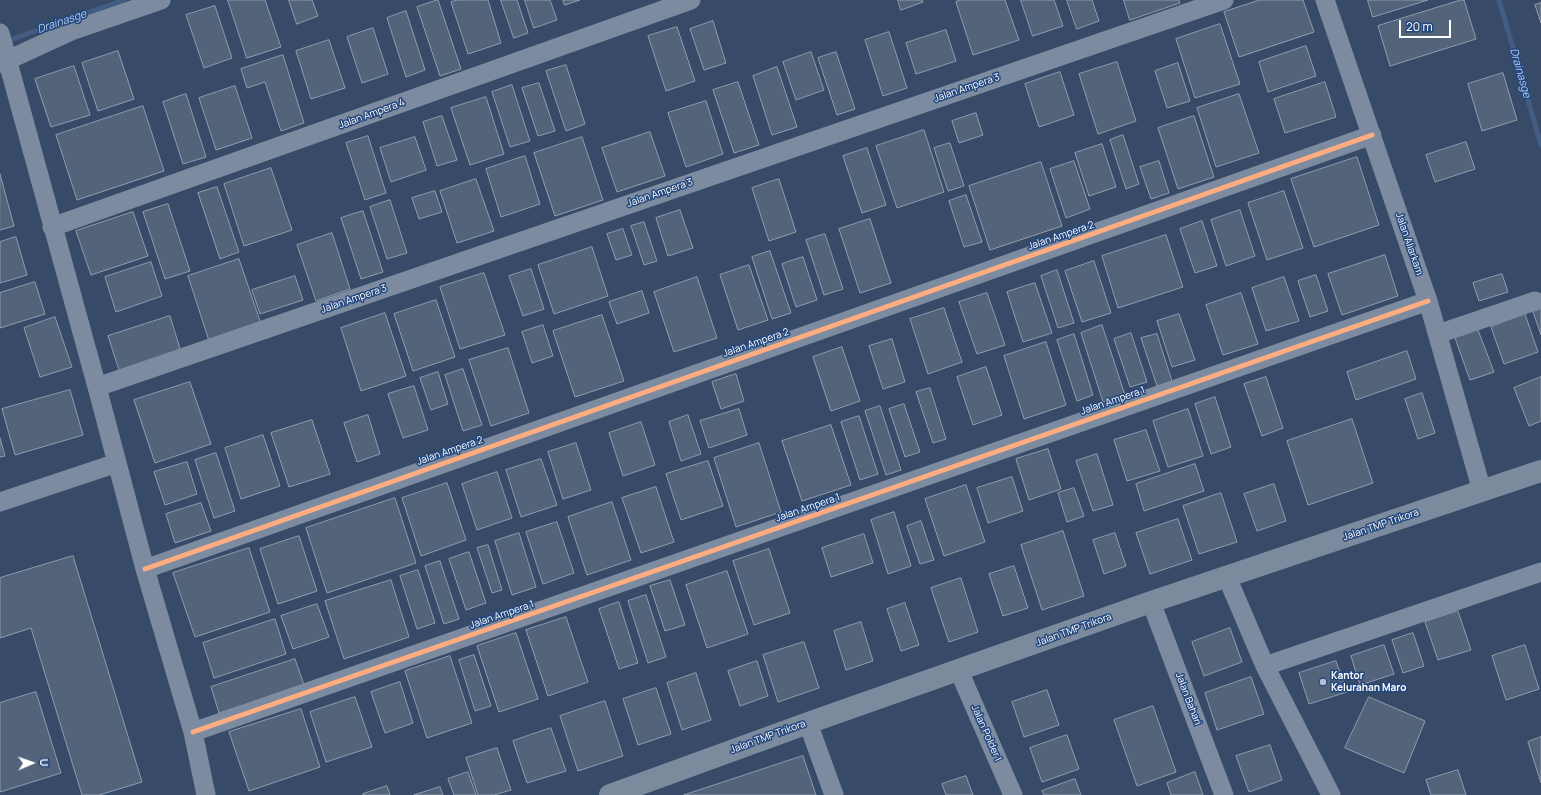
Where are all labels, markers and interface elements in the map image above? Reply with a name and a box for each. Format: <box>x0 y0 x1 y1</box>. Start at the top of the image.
water label: Drainasge <box>36 7 88 37</box>
scale bar <box>1401 12 1453 38</box>
text: 20 m <box>1406 18 1433 35</box>
water label: Drainasge <box>1507 47 1533 99</box>
street label: Jalan Ampera 3 <box>932 71 1002 105</box>
street label: Jalan Ampera 4 <box>337 96 407 132</box>
street label: Jalan Ampera 3 <box>625 176 695 210</box>
street label: Jalan Aliarkam <box>1393 211 1425 277</box>
street label: Jalan Ampera 2 <box>1026 219 1096 253</box>
street label: Jalan Ampera 3 <box>319 282 389 316</box>
street label: Jalan Ampera 2 <box>721 326 791 360</box>
street label: Jalan Ampera 1 <box>1079 384 1147 418</box>
street label: Jalan Ampera 2 <box>415 434 485 468</box>
street label: Jalan Ampera 1 <box>774 491 842 525</box>
street label: Jalan TMP Trikora <box>1341 506 1421 544</box>
street label: Jalan Ampera 1 <box>468 598 536 632</box>
street label: Jalan TMP Trikora <box>1035 611 1113 649</box>
place label: Kantor Kelurahan Maro <box>1331 670 1406 694</box>
street label: Jalan Bahari <box>1173 671 1203 727</box>
marker: Kantor Kelurahan Maro <box>1318 677 1328 687</box>
street label: Jalan Polder I <box>968 703 1004 763</box>
street label: Jalan TMP Trikora <box>729 718 807 756</box>
north arrow <box>12 743 52 783</box>
text: U <box>37 758 52 767</box>

